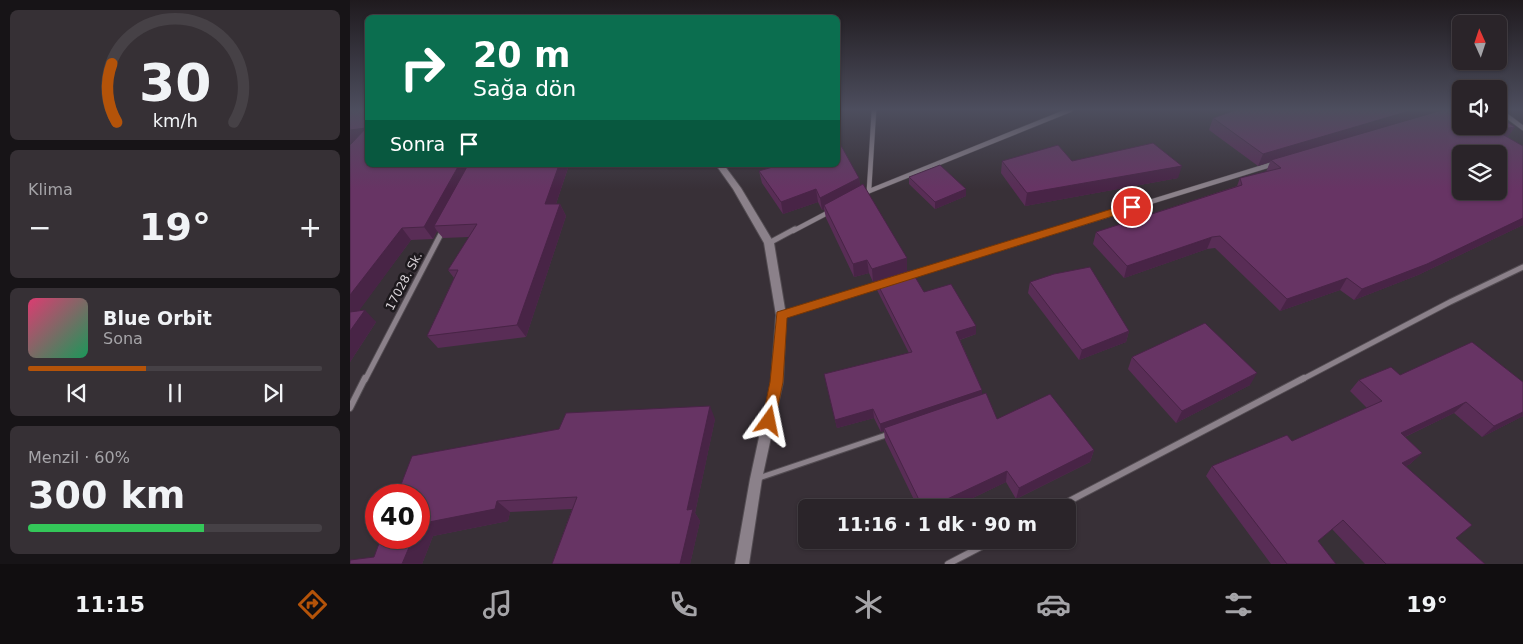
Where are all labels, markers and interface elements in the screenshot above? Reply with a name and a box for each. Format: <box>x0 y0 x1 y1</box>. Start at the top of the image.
north arrow <box>1452 15 1508 70</box>
map controls <box>1452 15 1507 200</box>
icon: right <box>390 35 455 100</box>
text: 20 m <box>473 35 570 75</box>
text: 30 <box>139 53 211 113</box>
text: Sağa dön <box>473 76 576 101</box>
button: sound <box>1452 80 1507 135</box>
text: km/h <box>152 110 198 131</box>
icon: arrive <box>455 130 483 158</box>
text: Sonra <box>390 133 445 155</box>
button: layers <box>1452 145 1507 200</box>
text: Klima <box>28 180 73 199</box>
pin <box>1111 186 1153 228</box>
icon: arrive <box>1118 193 1146 221</box>
text: 19° <box>139 205 211 249</box>
text: − <box>28 211 51 244</box>
text: + <box>299 211 322 244</box>
street label: 17028. Sk. <box>383 249 425 313</box>
text: Blue Orbit <box>103 307 212 329</box>
text: Sona <box>103 329 143 348</box>
icon: previous <box>63 379 91 407</box>
icon: pause <box>161 379 189 407</box>
icon: next <box>259 379 287 407</box>
position arrow <box>742 394 794 446</box>
text: Menzil · 60% <box>28 448 130 467</box>
text: 300 km <box>28 473 185 517</box>
speed limit sign: 40 <box>365 484 430 549</box>
text: 11:16 · 1 dk · 90 m <box>837 513 1037 535</box>
icon: directions <box>295 587 330 622</box>
icon: music <box>480 587 515 622</box>
icon: phone <box>666 587 701 622</box>
icon: climate <box>851 587 886 622</box>
icon: car <box>1036 587 1071 622</box>
icon: filters <box>1221 587 1256 622</box>
text: 11:15 <box>75 592 145 617</box>
text: 19° <box>1406 592 1448 617</box>

